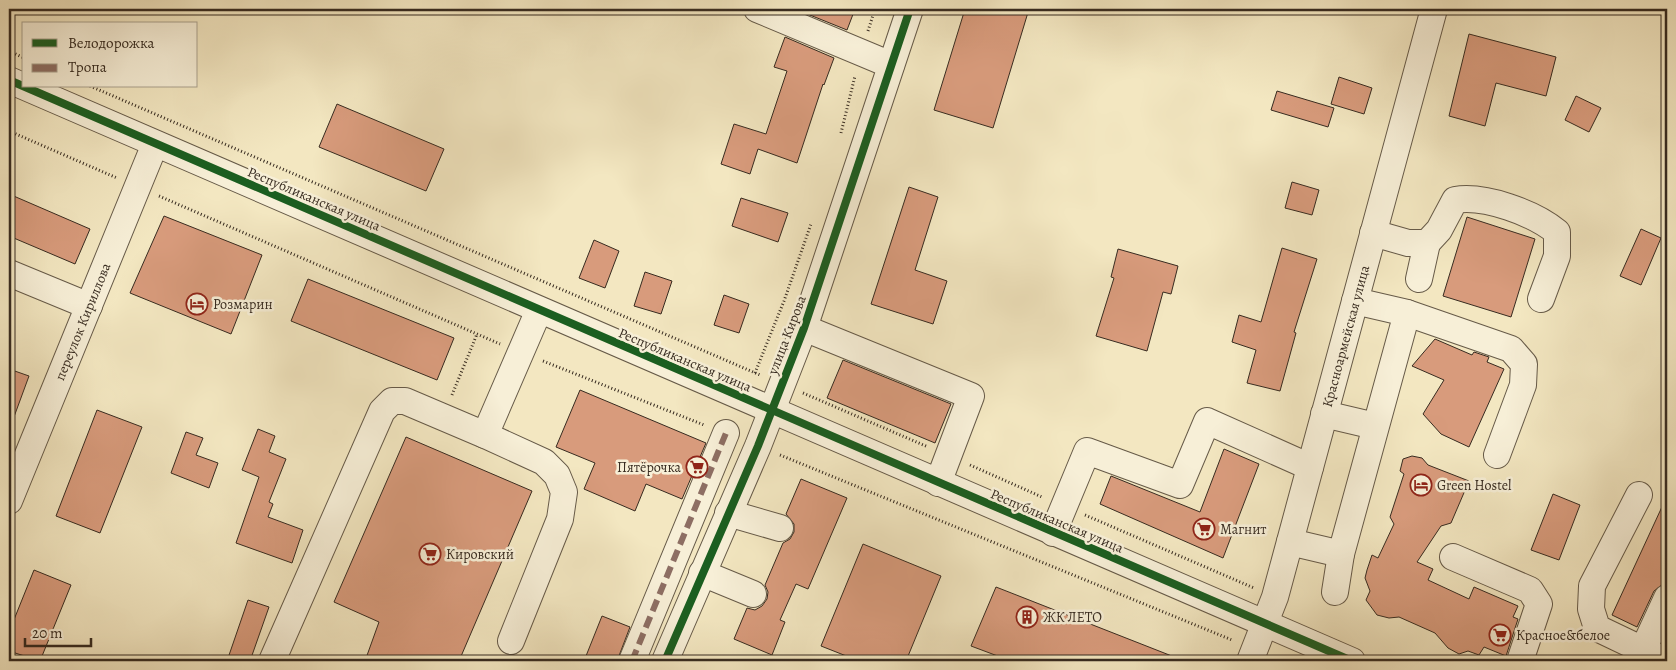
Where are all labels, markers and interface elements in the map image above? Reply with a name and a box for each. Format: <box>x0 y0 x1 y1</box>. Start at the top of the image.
legend <box>22 22 198 88</box>
text: Велодорожка <box>68 33 155 53</box>
text: Тропа <box>68 57 107 77</box>
street label: Республиканская улица <box>245 162 384 236</box>
street label: переулок Кириллова <box>50 259 115 383</box>
street label: Красноармейская улица <box>1317 262 1374 409</box>
hotel icon: Розмарин <box>185 292 209 316</box>
street label: улица Кирова <box>763 292 811 378</box>
place label: Розмарин <box>213 295 273 314</box>
street label: Республиканская улица <box>616 323 755 397</box>
supermarket icon: Пятёрочка <box>685 455 709 479</box>
place label: Пятёрочка <box>617 458 682 477</box>
hotel icon: Green Hostel <box>1409 473 1433 497</box>
place label: Green Hostel <box>1437 476 1512 495</box>
street label: Республиканская улица <box>988 484 1127 558</box>
supermarket icon: Магнит <box>1192 517 1216 541</box>
place label: Магнит <box>1220 520 1267 539</box>
supermarket icon: Кировский <box>418 542 442 566</box>
place label: Кировский <box>446 545 514 564</box>
building icon: ЖК ЛЕТО <box>1015 605 1039 629</box>
place label: ЖК ЛЕТО <box>1043 608 1102 627</box>
scale bar <box>25 615 91 647</box>
text: 20 m <box>32 623 63 643</box>
supermarket icon: Красное&белое <box>1488 623 1512 647</box>
place label: Красное&белое <box>1516 626 1610 645</box>

